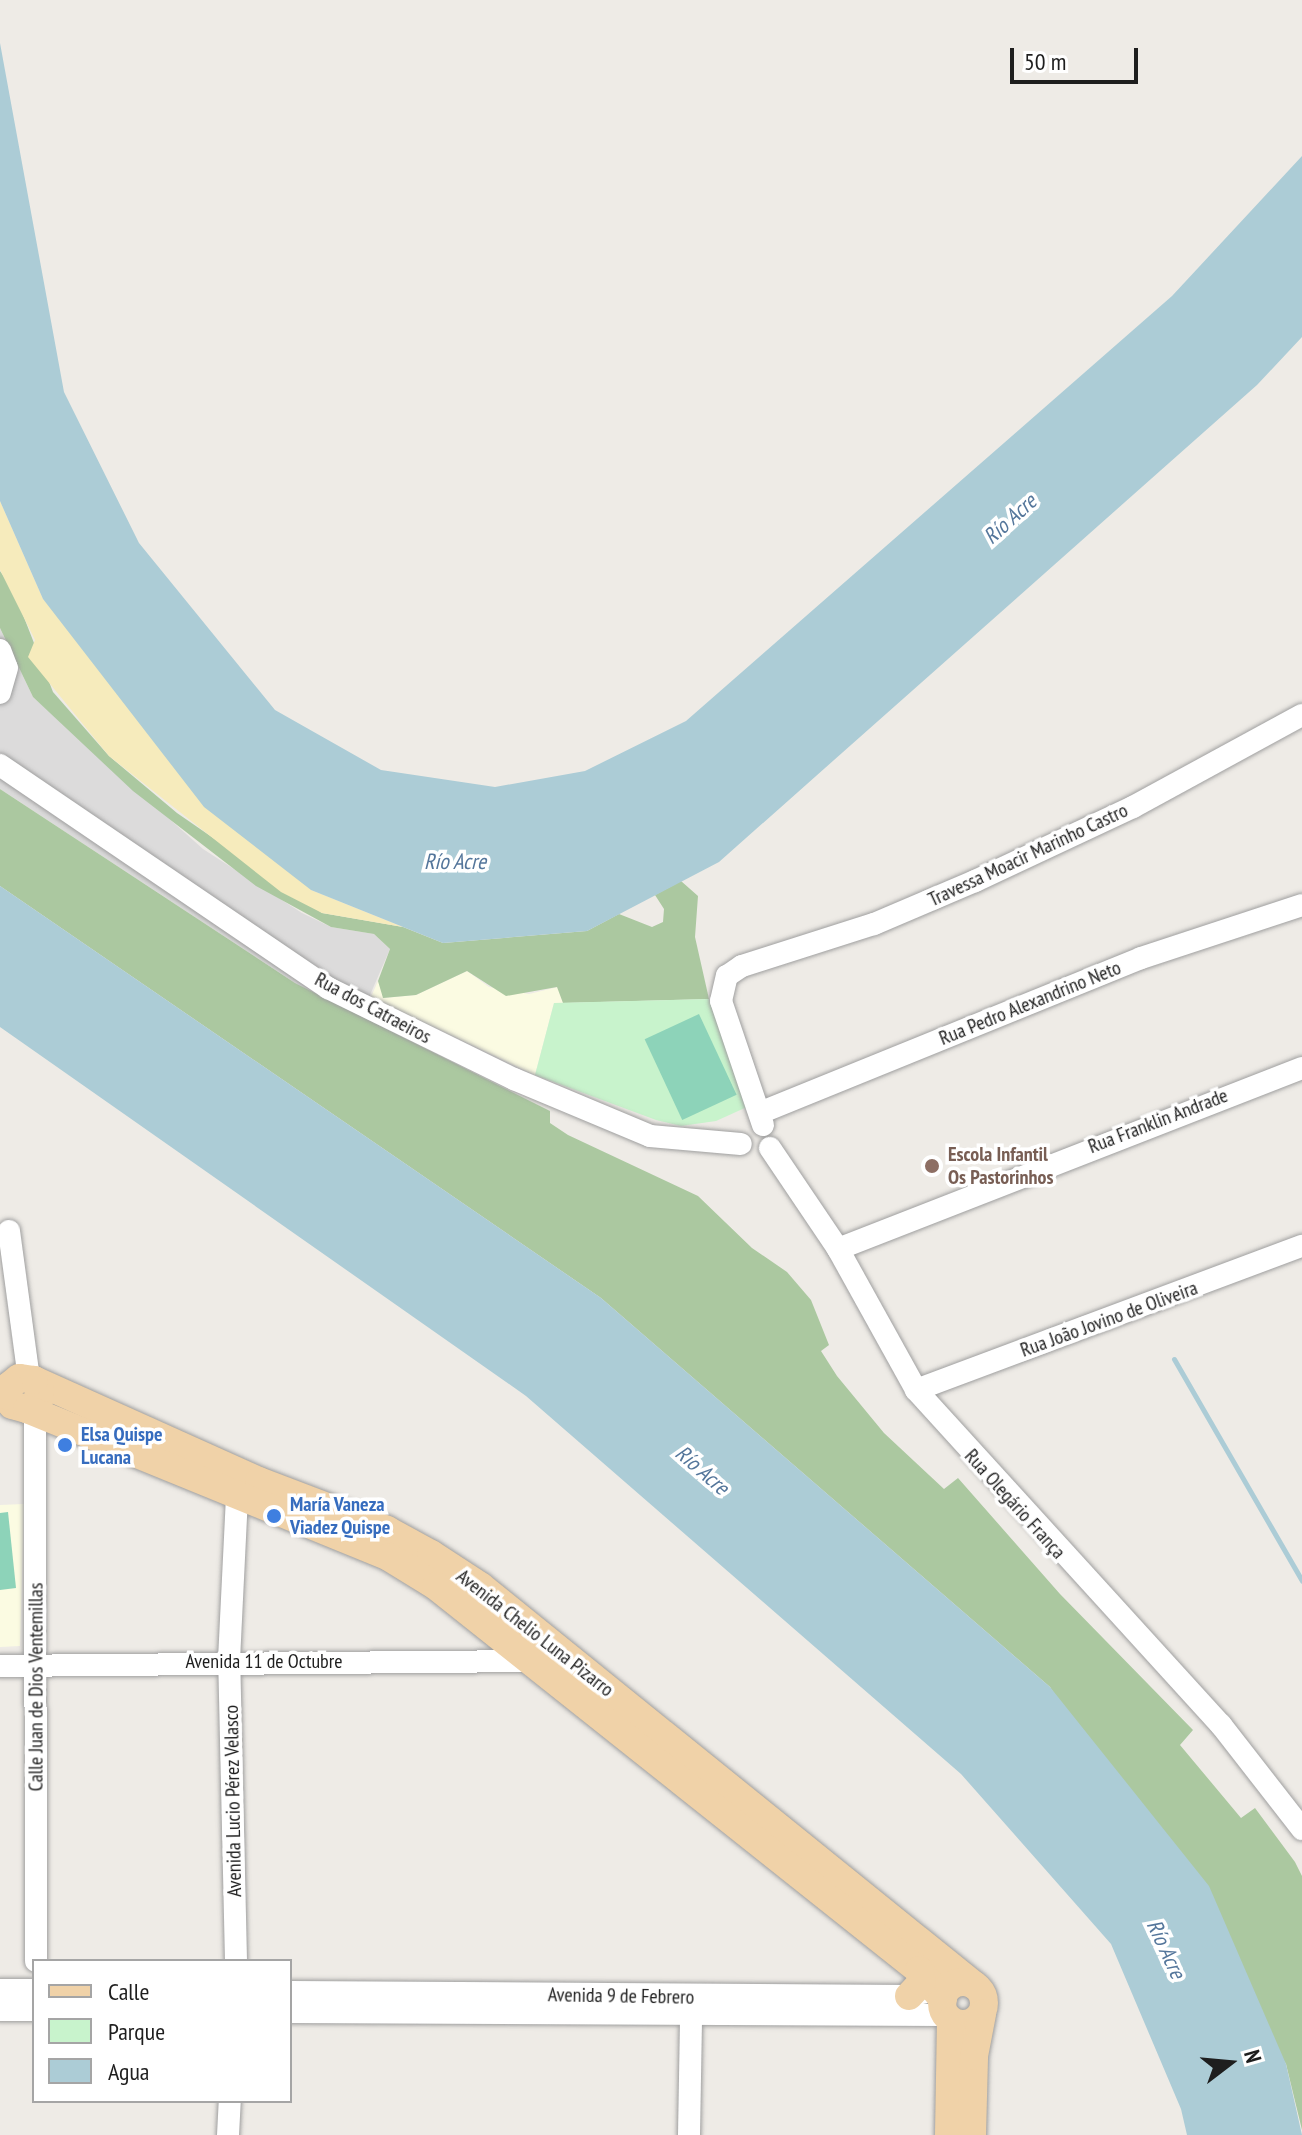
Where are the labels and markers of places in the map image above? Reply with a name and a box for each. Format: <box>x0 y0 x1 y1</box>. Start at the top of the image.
place label: Escola Infantil Os Pastorinhos <box>948 1142 1053 1189</box>
marker: Escola Infantil Os Pastorinhos <box>923 1157 941 1175</box>
place label: Elsa Quispe Lucana <box>81 1422 163 1469</box>
marker: Elsa Quispe Lucana <box>56 1436 74 1454</box>
place label: María Vaneza Viadez Quispe <box>290 1492 391 1539</box>
marker: María Vaneza Viadez Quispe <box>265 1507 283 1525</box>

